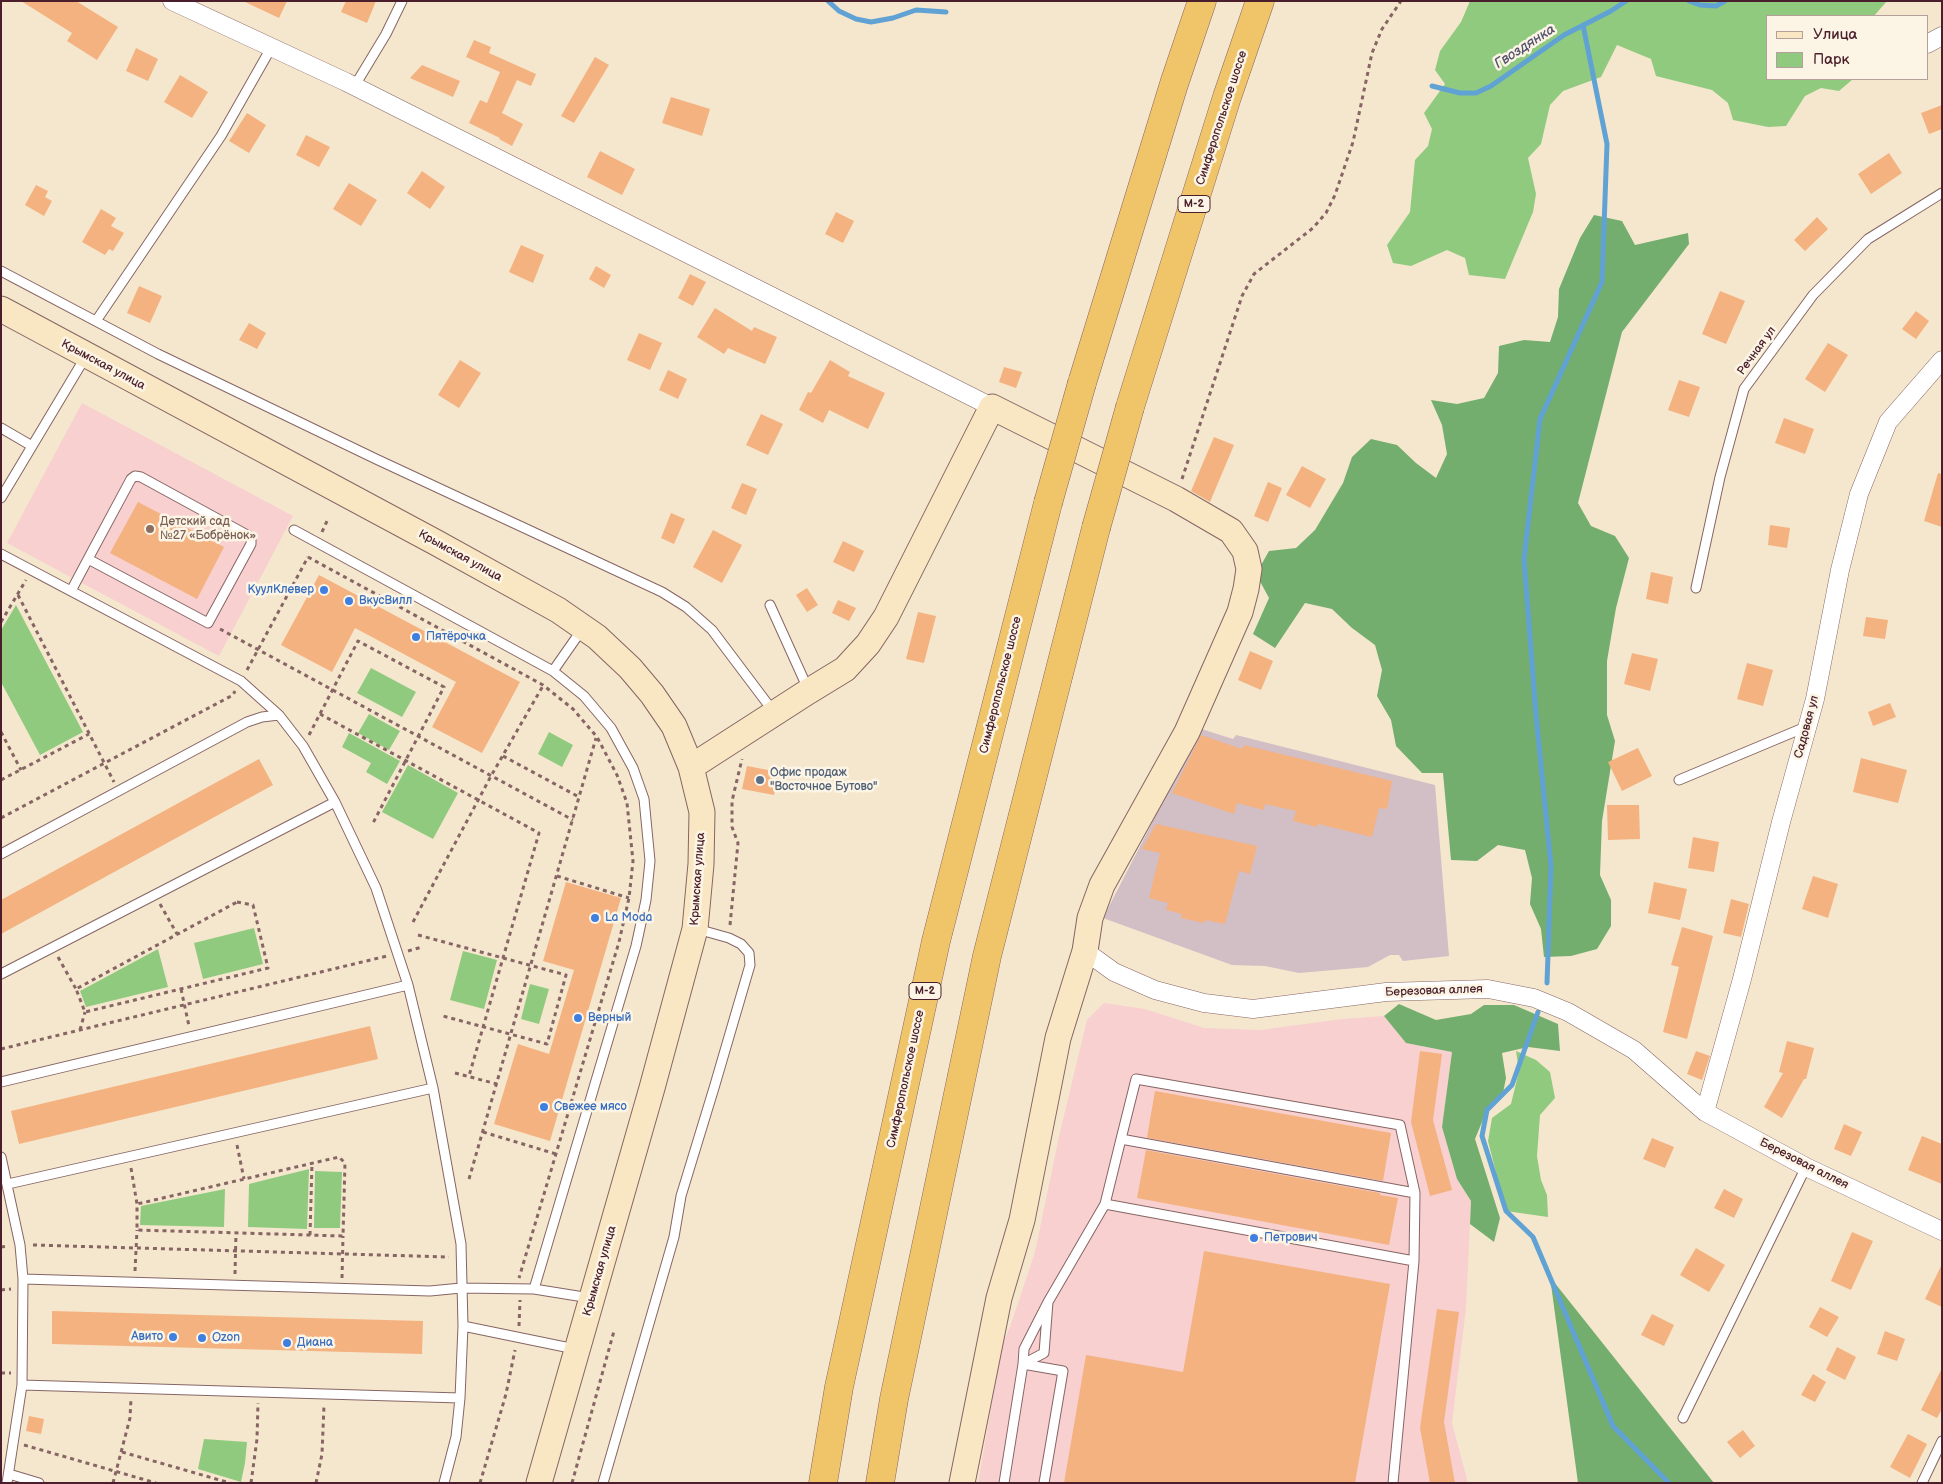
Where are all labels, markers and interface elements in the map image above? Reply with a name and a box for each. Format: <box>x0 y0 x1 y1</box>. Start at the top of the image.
legend <box>1766 15 1928 80</box>
water label: Гвоздянка <box>1491 21 1559 73</box>
text: Улица <box>1813 25 1857 44</box>
street label: Симферопольское шоссе <box>1193 49 1251 187</box>
text: Парк <box>1813 50 1850 69</box>
road number: М-2 <box>1178 195 1210 212</box>
street label: Речная ул <box>1735 324 1779 378</box>
street label: Крымская улица <box>58 337 148 393</box>
place label: Детский сад №27 «Бобрёнок» <box>160 515 256 543</box>
marker: Детский сад №27 «Бобрёнок» <box>144 523 156 535</box>
street label: Крымская улица <box>416 527 504 585</box>
place label: КуулКлевер <box>247 583 314 597</box>
marker: КуулКлевер <box>318 584 330 596</box>
place label: ВкусВилл <box>359 594 412 608</box>
marker: ВкусВилл <box>343 595 355 607</box>
street label: Симферопольское шоссе <box>977 615 1025 755</box>
place label: Пятёрочка <box>426 630 486 644</box>
marker: Пятёрочка <box>410 631 422 643</box>
street label: Садовая ул <box>1792 694 1822 760</box>
place label: Офис продаж "Восточное Бутово" <box>770 766 878 794</box>
marker: Офис продаж "Восточное Бутово" <box>754 774 766 786</box>
street label: Крымская улица <box>688 832 708 926</box>
place label: La Moda <box>605 911 652 925</box>
marker: La Moda <box>589 912 601 924</box>
road number: М-2 <box>909 982 941 999</box>
street label: Березовая аллея <box>1385 982 1483 1000</box>
street label: Симферопольское шоссе <box>884 1009 928 1149</box>
place label: Верный <box>588 1011 631 1025</box>
marker: Верный <box>572 1012 584 1024</box>
place label: Свежее мясо <box>554 1100 627 1114</box>
marker: Свежее мясо <box>538 1101 550 1113</box>
street label: Березовая аллея <box>1757 1135 1851 1193</box>
street label: Крымская улица <box>580 1224 620 1318</box>
place label: Петрович <box>1264 1231 1317 1245</box>
marker: Петрович <box>1248 1232 1260 1244</box>
place label: Авито <box>131 1330 163 1344</box>
marker: Авито <box>167 1331 179 1343</box>
place label: Ozon <box>212 1331 240 1345</box>
marker: Ozon <box>196 1332 208 1344</box>
place label: Диана <box>297 1336 333 1350</box>
marker: Диана <box>281 1337 293 1349</box>

